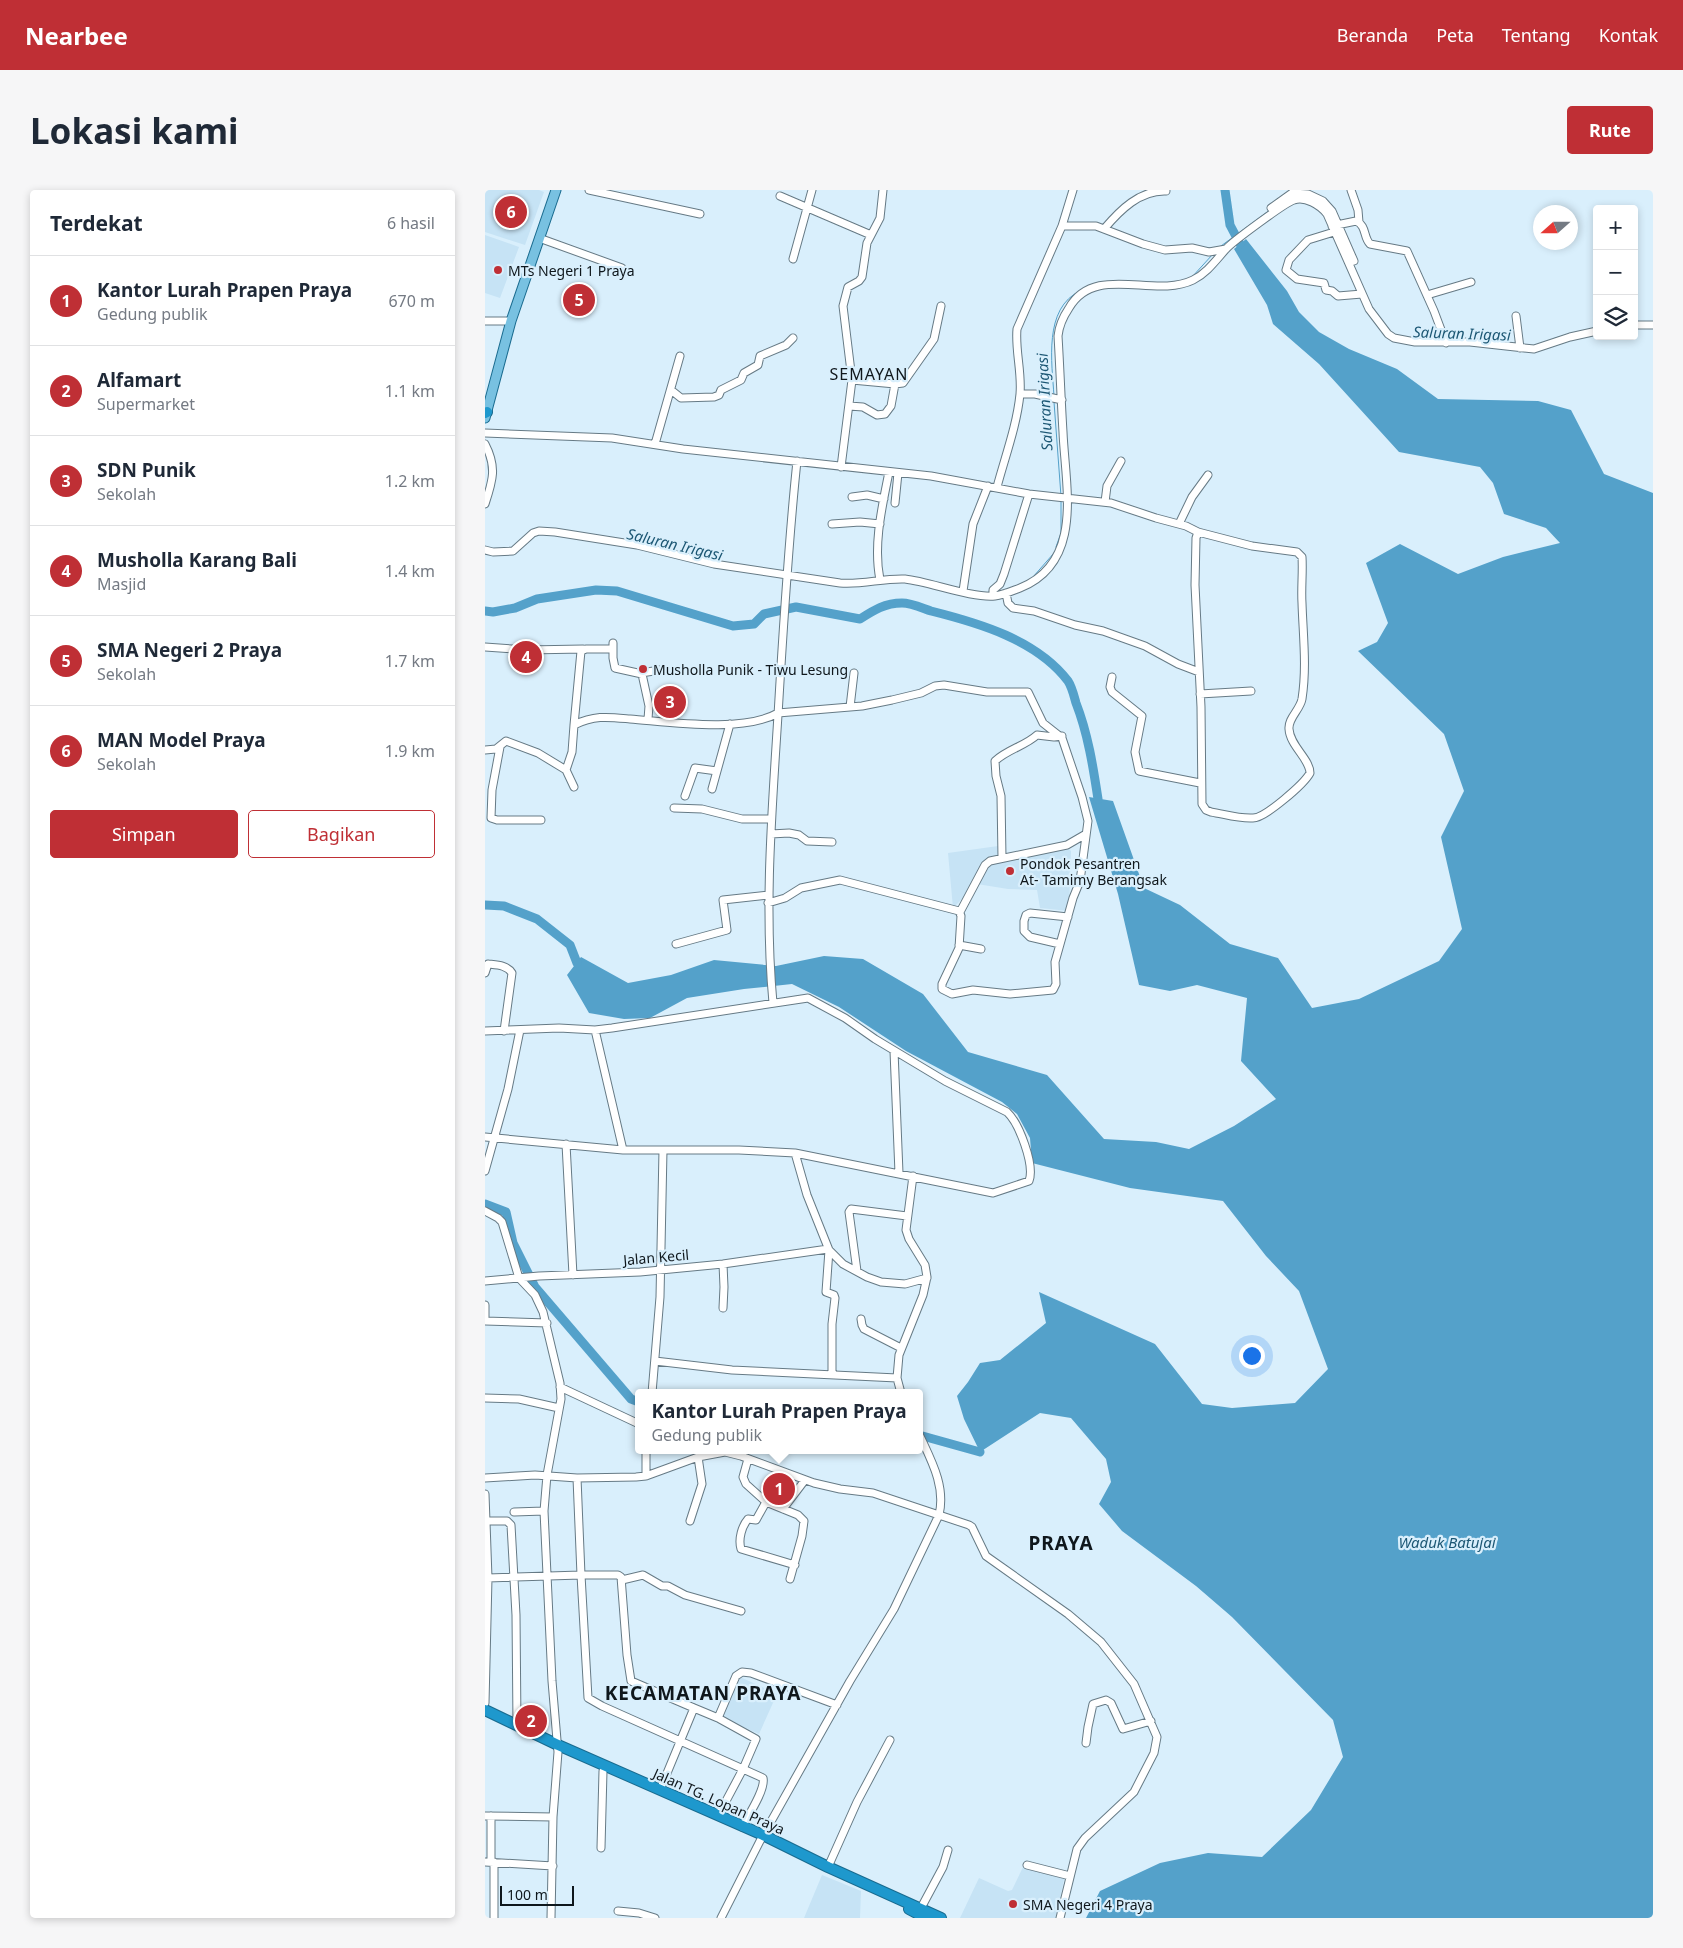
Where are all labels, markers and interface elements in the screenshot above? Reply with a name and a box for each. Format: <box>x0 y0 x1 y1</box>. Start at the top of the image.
text: Nearbee <box>25 19 128 52</box>
text: Beranda <box>1337 23 1408 47</box>
text: Peta <box>1436 23 1474 47</box>
text: Tentang <box>1502 23 1571 47</box>
text: Kontak <box>1599 23 1658 47</box>
button: Rute <box>1567 106 1653 154</box>
text: Lokasi kami <box>30 107 239 154</box>
pin: 6 <box>495 193 527 231</box>
north arrow <box>1533 205 1578 250</box>
map controls <box>1593 205 1638 340</box>
button: + <box>1593 205 1638 250</box>
text: Terdekat <box>50 209 143 237</box>
text: 6 hasil <box>387 212 435 234</box>
button: − <box>1593 250 1638 295</box>
place label: MTs Negeri 1 Praya <box>508 261 635 280</box>
marker: MTs Negeri 1 Praya <box>492 264 504 276</box>
text: Kantor Lurah Prapen Praya <box>97 277 352 303</box>
pin: 5 <box>563 281 595 319</box>
text: 1 <box>61 290 71 312</box>
text: 670 m <box>388 290 435 312</box>
button: layers <box>1593 295 1638 340</box>
text: Gedung publik <box>97 303 208 325</box>
water label: Saluran Irigasi <box>1413 321 1512 345</box>
water label: Saluran Irigasi <box>1031 352 1057 451</box>
district label: SEMAYAN <box>830 363 908 385</box>
text: Alfamart <box>97 367 181 393</box>
text: 2 <box>61 380 71 402</box>
text: 1.1 km <box>385 380 435 402</box>
text: Supermarket <box>97 393 195 415</box>
text: SDN Punik <box>97 457 196 483</box>
text: 3 <box>61 470 71 492</box>
text: 1.2 km <box>385 470 435 492</box>
text: Sekolah <box>97 483 156 505</box>
water label: Saluran Irigasi <box>625 523 726 565</box>
text: Musholla Karang Bali <box>97 547 297 573</box>
text: 4 <box>61 560 71 582</box>
text: 1.4 km <box>385 560 435 582</box>
text: Masjid <box>97 573 146 595</box>
text: SMA Negeri 2 Praya <box>97 637 282 663</box>
pin: 4 <box>510 638 542 676</box>
text: 5 <box>61 650 71 672</box>
text: 1.7 km <box>385 650 435 672</box>
place label: Musholla Punik - Tiwu Lesung <box>653 660 848 679</box>
text: Sekolah <box>97 663 156 685</box>
marker: Musholla Punik - Tiwu Lesung <box>637 663 649 675</box>
pin: 3 <box>654 683 686 721</box>
text: MAN Model Praya <box>97 727 266 753</box>
text: 6 <box>61 740 71 762</box>
text: 1.9 km <box>385 740 435 762</box>
text: Sekolah <box>97 753 156 775</box>
button: Simpan <box>50 810 238 858</box>
button: Bagikan <box>248 810 435 858</box>
place label: Pondok Pesantren At- Tamimy Berangsak <box>1020 854 1167 889</box>
marker: Pondok Pesantren At- Tamimy Berangsak <box>1004 865 1016 877</box>
street label: Jalan Kecil <box>620 1245 690 1270</box>
your location <box>1239 1343 1265 1369</box>
popup <box>635 1389 923 1454</box>
text: Kantor Lurah Prapen Praya <box>651 1398 907 1424</box>
text: Gedung publik <box>651 1424 762 1446</box>
pin: 1 <box>763 1470 795 1508</box>
district label: PRAYA <box>1028 1530 1094 1556</box>
water label: Waduk Batujai <box>1398 1532 1497 1552</box>
district label: KECAMATAN PRAYA <box>605 1680 801 1706</box>
pin: 2 <box>515 1702 547 1740</box>
street label: Jalan TG. Lopan Praya <box>648 1763 788 1839</box>
scale bar <box>500 1883 574 1906</box>
text: 100 m <box>507 1885 548 1904</box>
place label: SMA Negeri 4 Praya <box>1023 1895 1153 1914</box>
marker: SMA Negeri 4 Praya <box>1007 1898 1019 1910</box>

